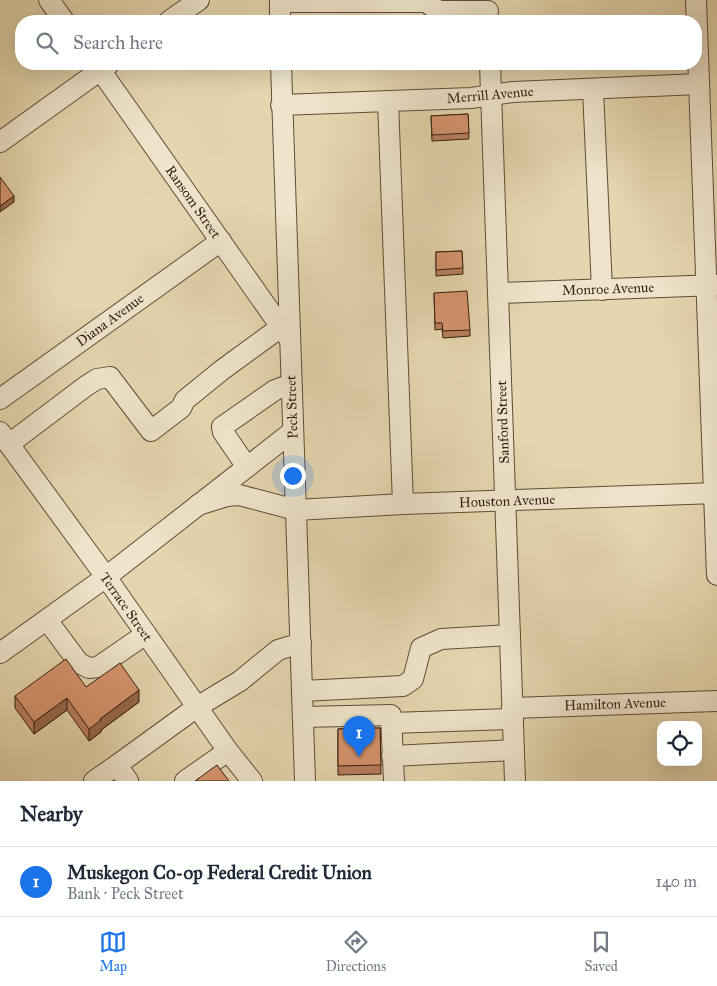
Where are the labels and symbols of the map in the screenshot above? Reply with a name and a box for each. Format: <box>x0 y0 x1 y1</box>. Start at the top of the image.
street label: Merrill Avenue <box>446 83 534 107</box>
street label: Ransom Street <box>162 162 224 242</box>
street label: Monroe Avenue <box>562 279 655 299</box>
street label: Diana Avenue <box>73 290 147 350</box>
street label: Peck Street <box>282 375 302 439</box>
street label: Sanford Street <box>493 380 513 464</box>
your location <box>280 463 306 489</box>
street label: Houston Avenue <box>459 491 556 511</box>
street label: Terrace Street <box>96 569 156 645</box>
street label: Hamilton Avenue <box>564 694 666 714</box>
pin: 1 <box>343 716 375 757</box>

